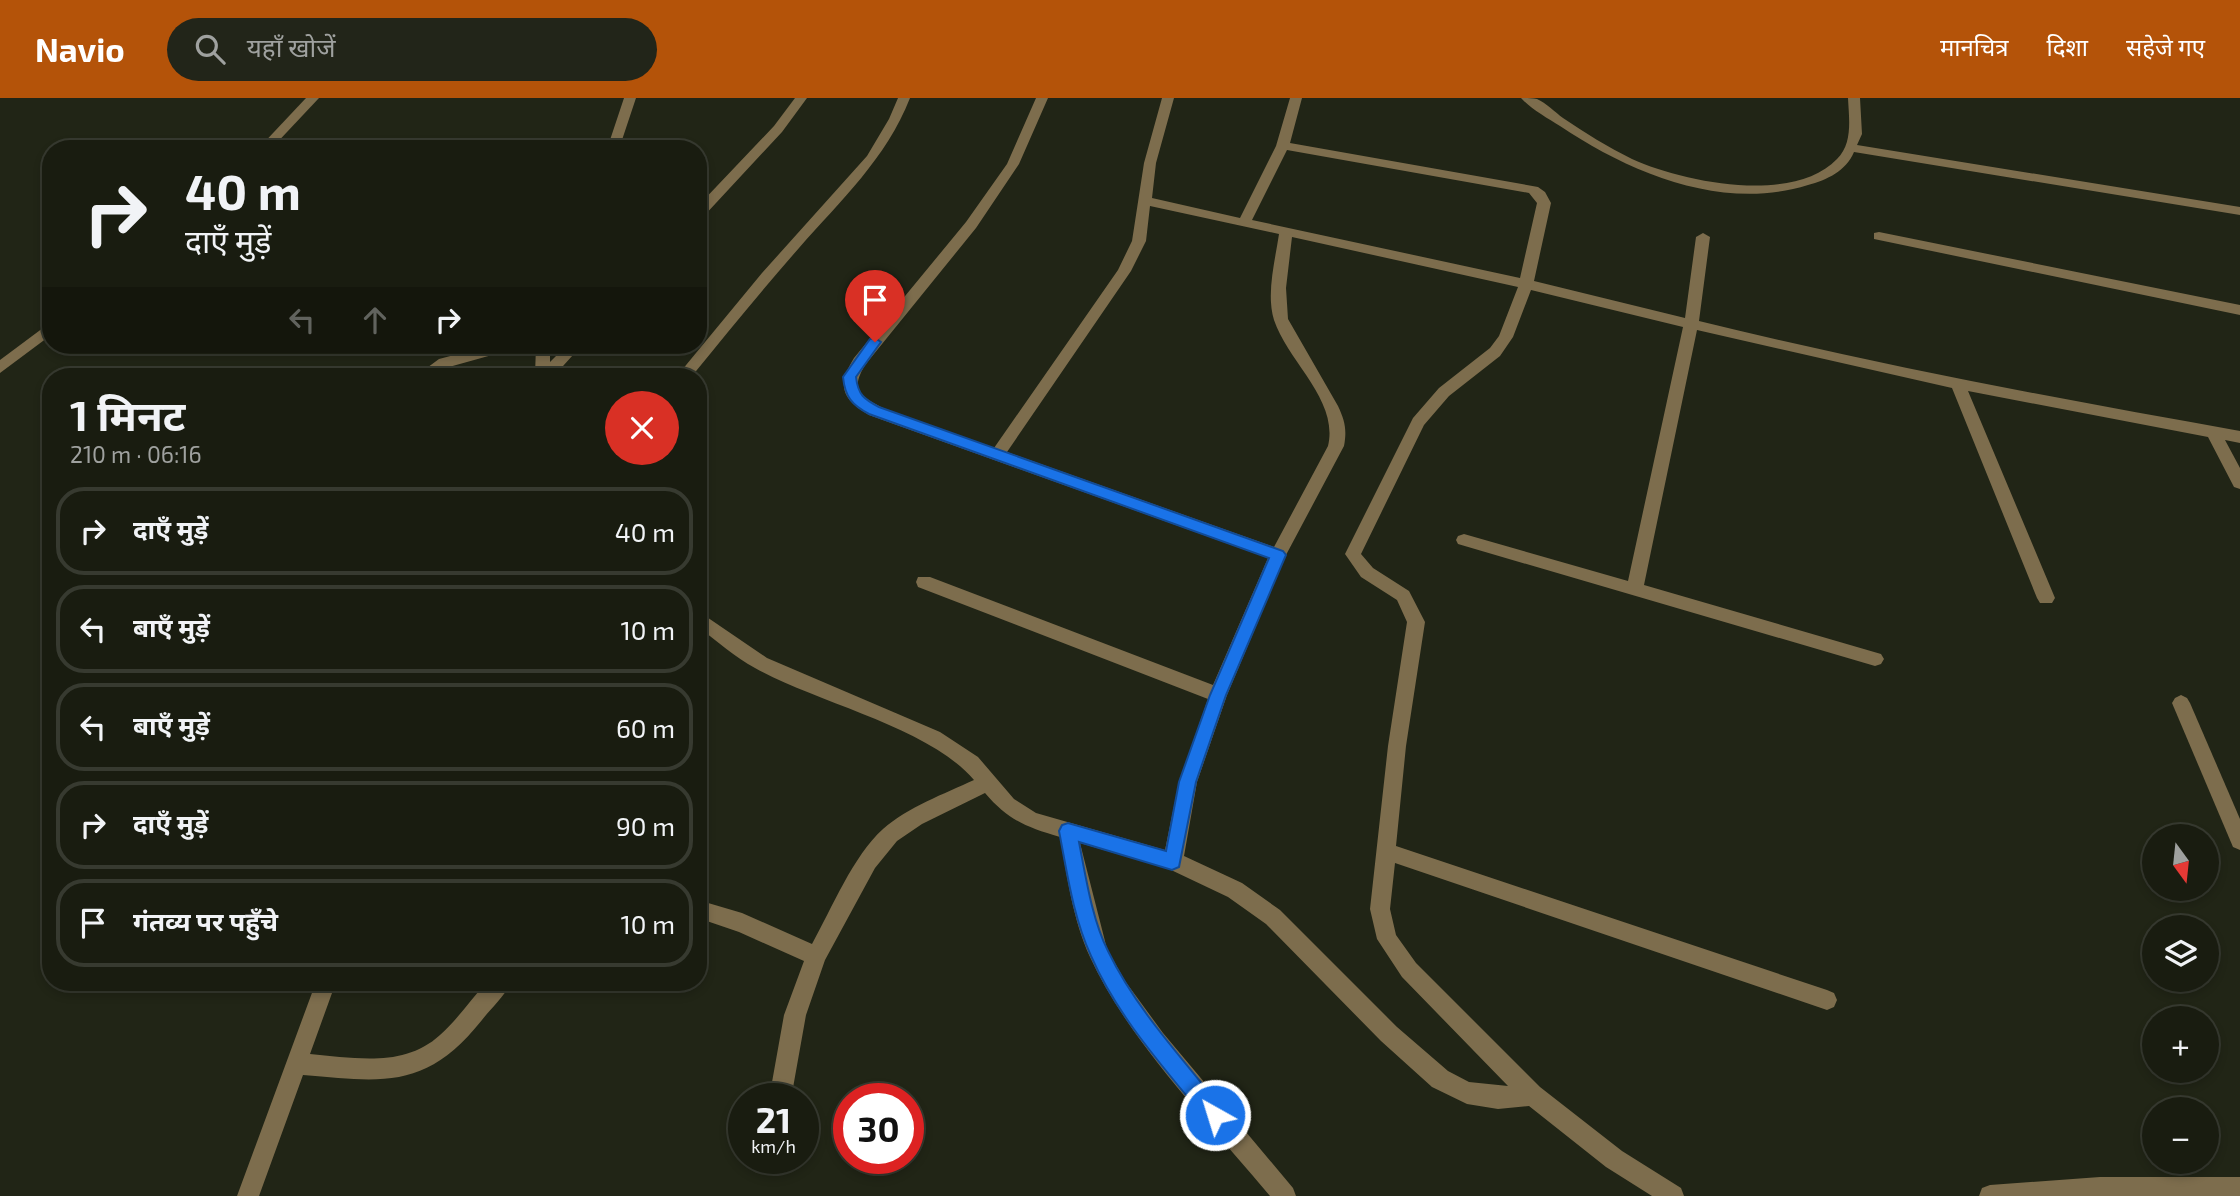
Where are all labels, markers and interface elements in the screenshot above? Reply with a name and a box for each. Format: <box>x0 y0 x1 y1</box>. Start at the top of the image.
search box <box>167 18 657 81</box>
text: Navio <box>35 29 125 69</box>
icon: search <box>191 30 229 68</box>
text: यहाँ खोजें <box>247 31 335 62</box>
text: मानचित्र <box>1940 32 2009 61</box>
text: दिशा <box>2047 32 2088 61</box>
text: सहेजे गए <box>2126 32 2205 61</box>
text: 40 m <box>185 161 301 220</box>
icon: right <box>70 168 161 259</box>
text: दाएँ मुड़ें <box>185 221 271 259</box>
pin <box>845 270 905 342</box>
icon: arrive <box>856 281 894 319</box>
icon: left <box>283 301 321 339</box>
icon: ahead <box>356 301 394 339</box>
icon: right <box>429 301 467 339</box>
text: 1 मिनट <box>70 389 185 439</box>
button: close <box>605 391 679 465</box>
text: 210 m · 06:16 <box>70 440 202 468</box>
icon: right <box>74 512 112 550</box>
text: दाएँ मुड़ें <box>133 513 208 544</box>
text: 40 m <box>615 516 675 547</box>
icon: left <box>74 610 112 648</box>
text: बाएँ मुड़ें <box>133 611 210 642</box>
text: 10 m <box>620 614 675 645</box>
icon: left <box>74 708 112 746</box>
text: बाएँ मुड़ें <box>133 709 210 740</box>
text: 60 m <box>616 712 675 743</box>
icon: right <box>74 806 112 844</box>
text: दाएँ मुड़ें <box>133 807 208 838</box>
text: 90 m <box>616 810 675 841</box>
north arrow <box>2142 824 2219 901</box>
map controls <box>2142 824 2219 1174</box>
icon: arrive <box>74 904 112 942</box>
text: गंतव्य पर पहुँचे <box>133 905 278 936</box>
text: 10 m <box>620 908 675 939</box>
button: layers <box>2142 915 2219 992</box>
button: + <box>2142 1006 2219 1083</box>
position arrow <box>1178 1078 1252 1152</box>
speed limit sign: 30 <box>833 1083 924 1174</box>
button: − <box>2142 1097 2219 1174</box>
text: 21 <box>756 1098 791 1140</box>
text: km/h <box>751 1135 796 1157</box>

